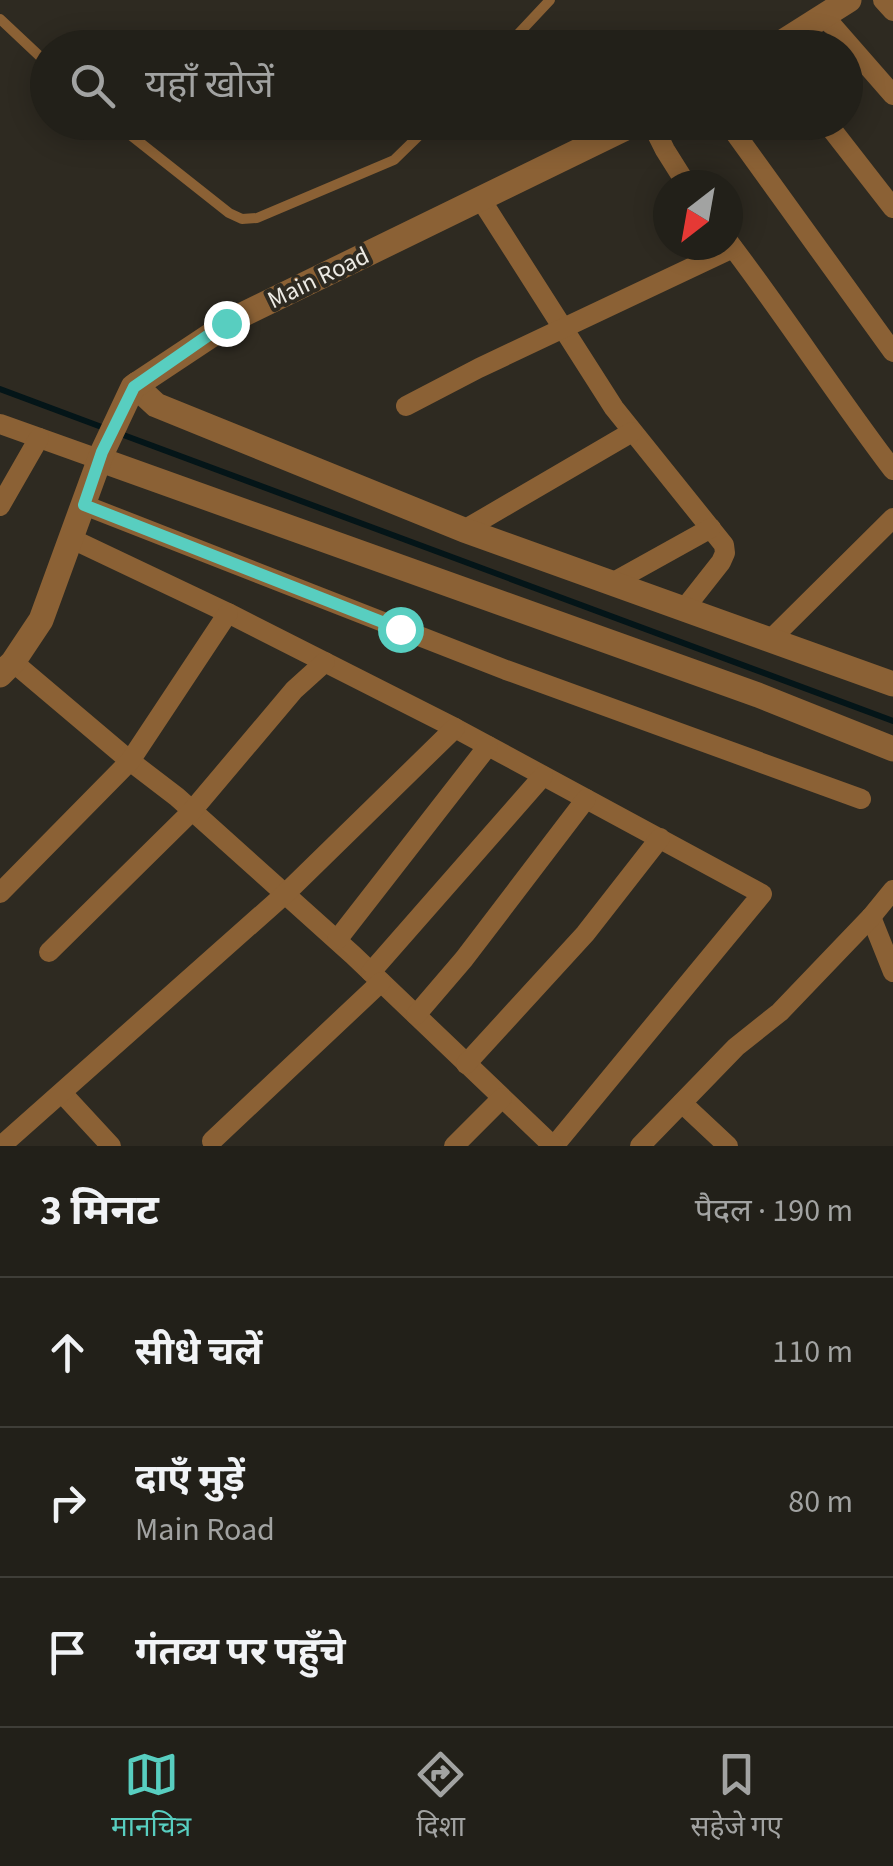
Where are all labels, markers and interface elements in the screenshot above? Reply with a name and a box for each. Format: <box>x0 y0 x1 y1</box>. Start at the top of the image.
search box <box>30 30 863 140</box>
icon: search <box>65 58 120 113</box>
text: यहाँ खोजें <box>145 58 274 112</box>
north arrow <box>653 170 743 260</box>
street label: Main Road <box>261 238 375 318</box>
route end <box>204 301 250 347</box>
route start <box>378 607 424 653</box>
text: 3 मिनट <box>40 1181 159 1241</box>
text: पैदल · 190 m <box>695 1188 853 1234</box>
icon: ahead <box>40 1325 95 1380</box>
text: सीधे चलें <box>135 1325 262 1379</box>
text: 110 m <box>772 1329 853 1375</box>
text: दाएँ मुड़ें <box>135 1452 245 1506</box>
icon: right <box>40 1475 95 1530</box>
text: 80 m <box>788 1479 853 1525</box>
text: Main Road <box>135 1507 275 1553</box>
icon: arrive <box>40 1625 95 1680</box>
text: गंतव्य पर पहुँचे <box>135 1625 346 1679</box>
tab: मानचित्र <box>111 1747 191 1847</box>
tab: दिशा <box>413 1747 468 1847</box>
tab: सहेजे गए <box>690 1747 782 1847</box>

